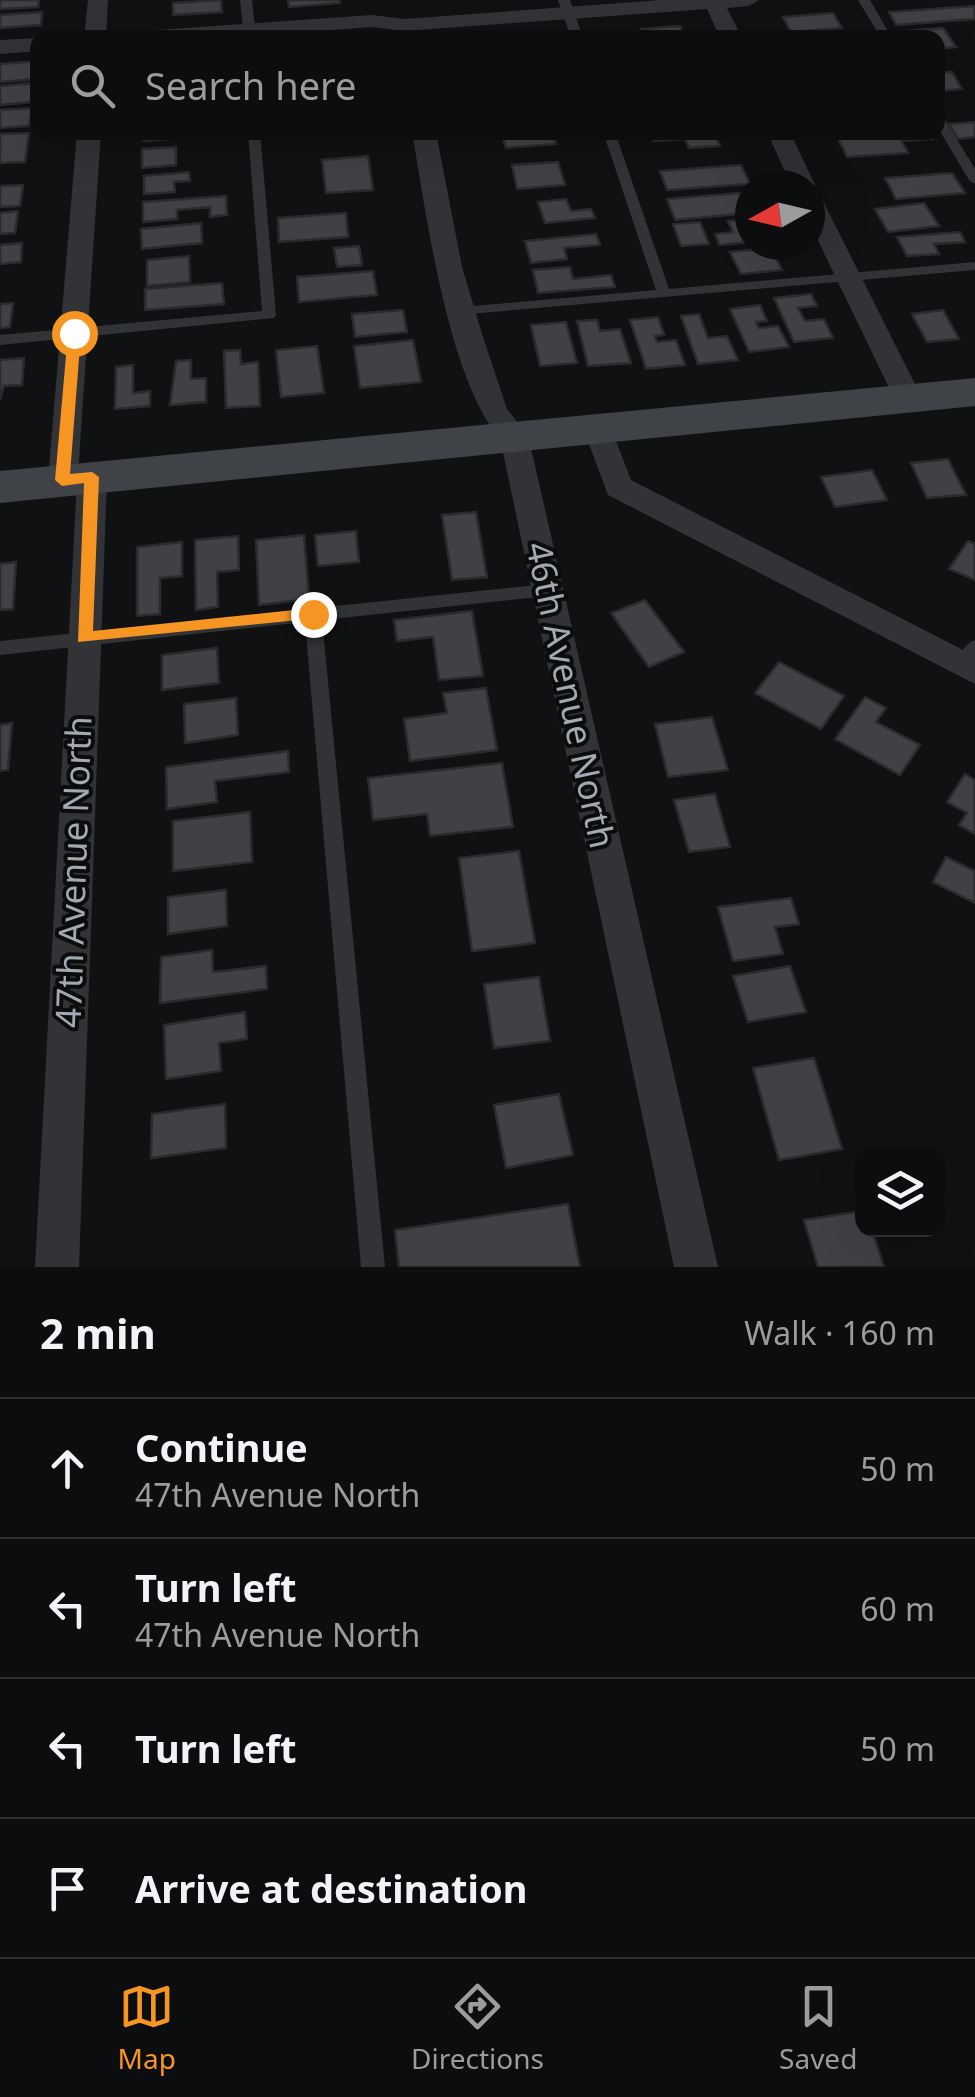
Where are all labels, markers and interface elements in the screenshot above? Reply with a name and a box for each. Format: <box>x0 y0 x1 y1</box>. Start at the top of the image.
search box <box>30 30 945 140</box>
icon: search <box>65 58 120 113</box>
text: Search here <box>145 59 356 111</box>
north arrow <box>735 170 825 260</box>
route start <box>52 311 98 357</box>
street label: 46th Avenue North <box>516 537 627 852</box>
route end <box>291 592 337 638</box>
street label: 47th Avenue North <box>44 715 101 1029</box>
map controls <box>855 1147 945 1237</box>
button: layers <box>855 1147 945 1237</box>
text: 2 min <box>40 1304 156 1361</box>
text: Walk · 160 m <box>744 1311 935 1354</box>
text: Continue <box>135 1421 308 1473</box>
icon: ahead <box>40 1441 95 1496</box>
text: 50 m <box>860 1447 935 1490</box>
text: 47th Avenue North <box>135 1473 420 1516</box>
text: Turn left <box>135 1561 297 1613</box>
icon: left <box>40 1581 95 1636</box>
text: 60 m <box>860 1587 935 1630</box>
text: 47th Avenue North <box>135 1613 420 1656</box>
icon: left <box>40 1721 95 1776</box>
text: Turn left <box>135 1722 297 1774</box>
text: 50 m <box>860 1727 935 1770</box>
icon: arrive <box>40 1861 95 1916</box>
text: Arrive at destination <box>135 1862 527 1914</box>
tab: Map <box>118 1979 176 2077</box>
tab: Directions <box>411 1979 544 2077</box>
tab: Saved <box>779 1979 857 2077</box>

